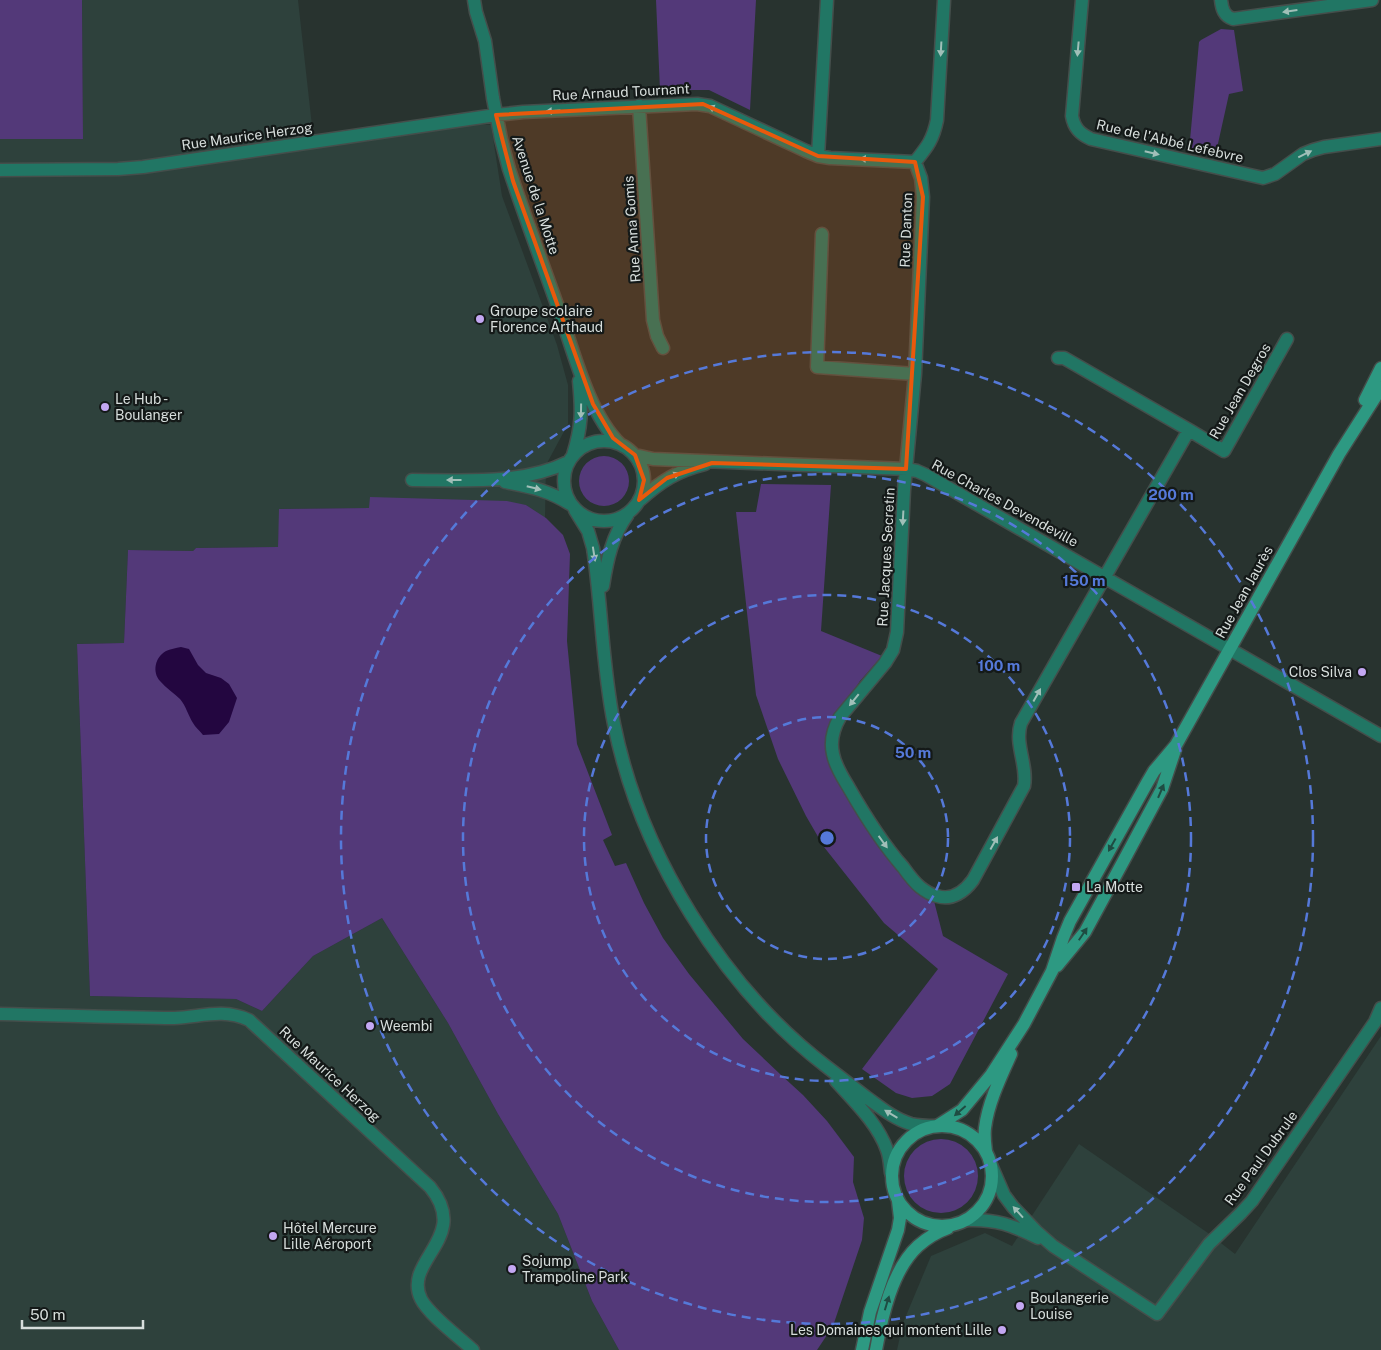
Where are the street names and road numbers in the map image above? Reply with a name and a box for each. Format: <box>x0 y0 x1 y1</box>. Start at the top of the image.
street label: Rue Arnaud Tournant <box>552 80 690 104</box>
street label: Rue de l'Abbé Lefebvre <box>1095 116 1245 166</box>
street label: Rue Maurice Herzog <box>180 119 314 153</box>
street label: Avenue de la Motte <box>509 134 563 256</box>
street label: Rue Anna Gomis <box>620 175 644 283</box>
street label: Rue Danton <box>897 192 915 268</box>
street label: Rue Jean Degros <box>1206 340 1274 442</box>
street label: Rue Charles Devendeville <box>929 456 1081 550</box>
street label: Rue Jacques Secretin <box>874 487 898 627</box>
street label: Rue Jean Jaurès <box>1212 543 1276 641</box>
street label: Rue Maurice Herzog <box>276 1023 384 1125</box>
street label: Rue Paul Dubrule <box>1221 1108 1301 1208</box>

